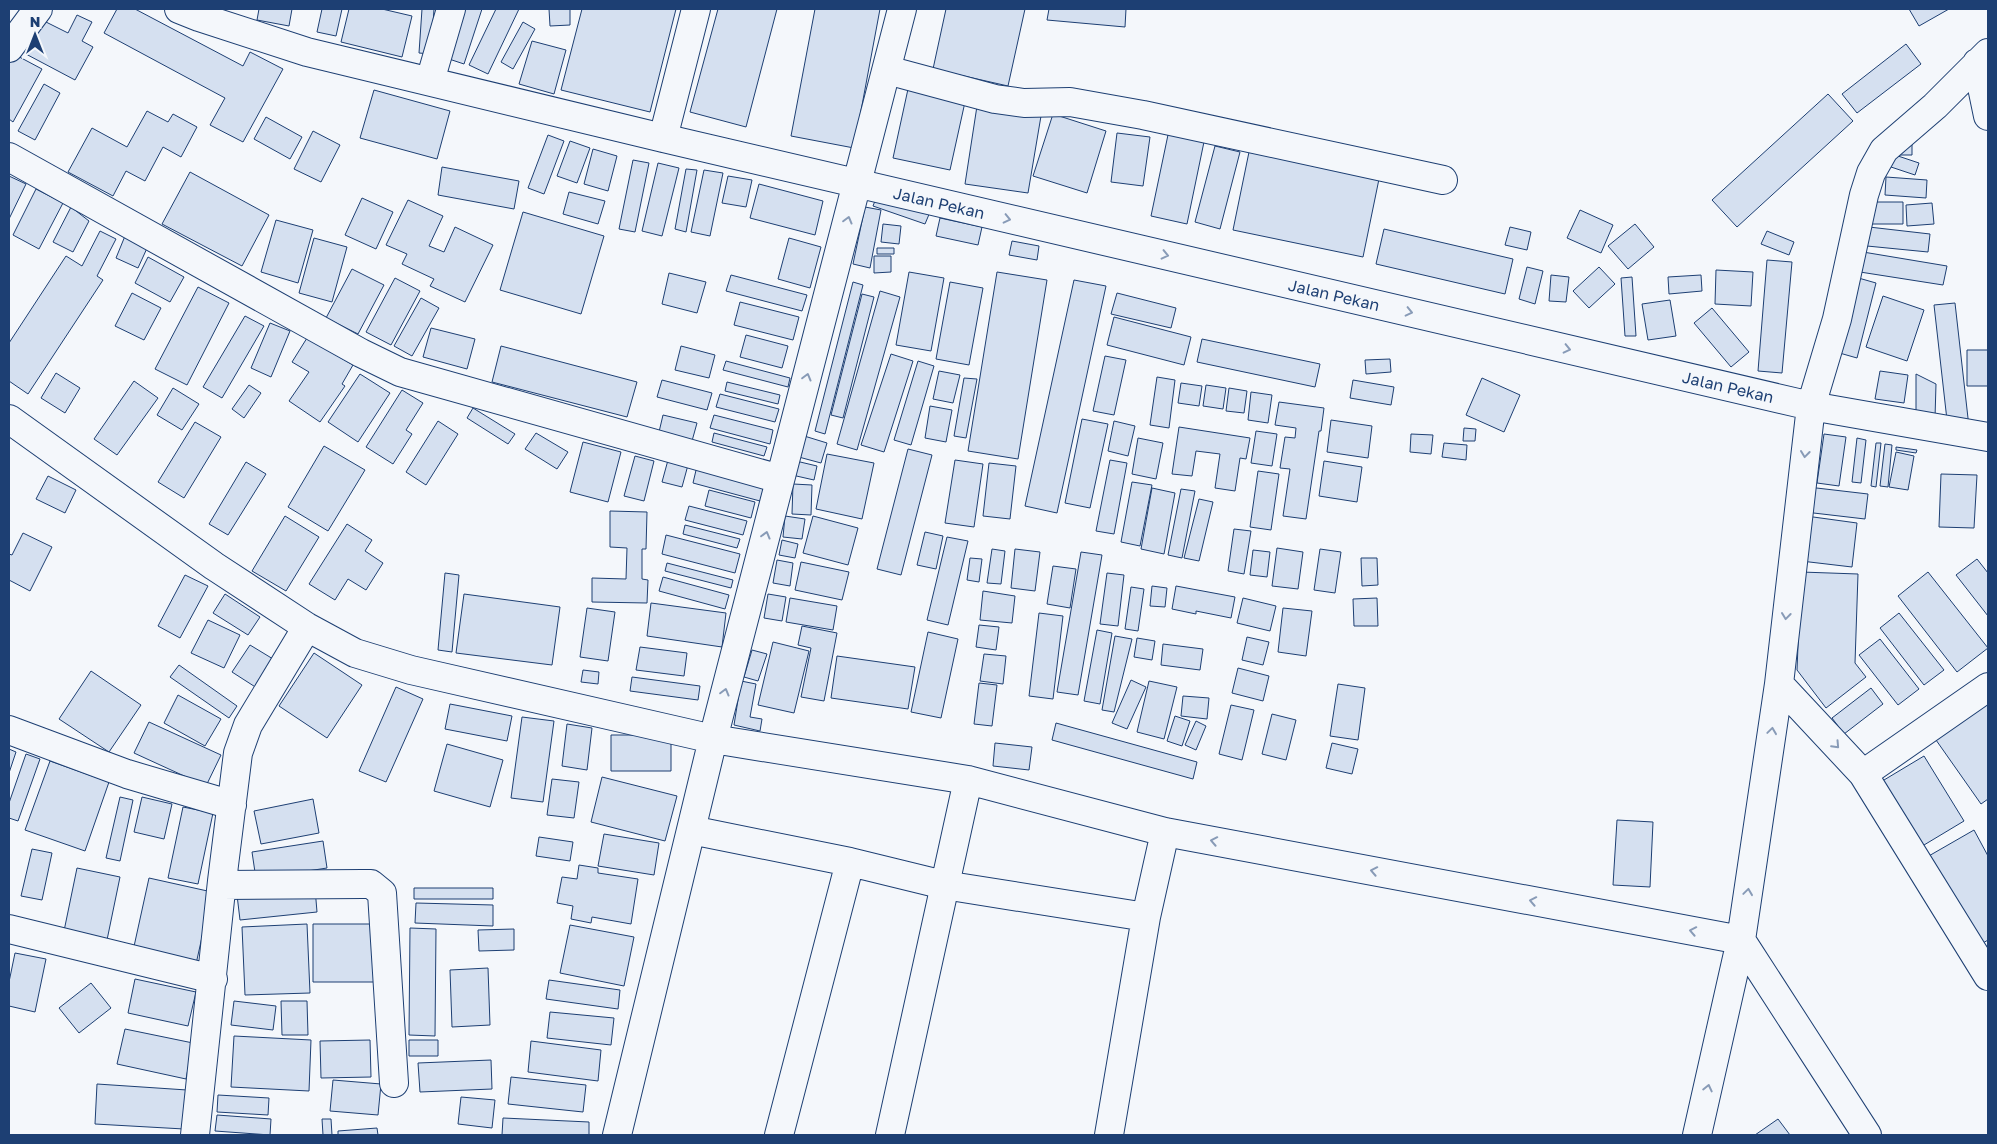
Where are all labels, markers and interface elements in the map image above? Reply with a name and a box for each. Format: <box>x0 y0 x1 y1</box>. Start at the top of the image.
north arrow <box>10 10 60 60</box>
text: N <box>30 13 40 30</box>
street label: Jalan Pekan <box>891 183 987 223</box>
one-way arrow <box>1002 213 1011 224</box>
one-way arrow <box>842 217 852 225</box>
one-way arrow <box>1161 249 1170 260</box>
street label: Jalan Pekan <box>1286 275 1382 315</box>
one-way arrow <box>1404 306 1413 317</box>
one-way arrow <box>1562 343 1571 354</box>
street label: Jalan Pekan <box>1680 367 1776 407</box>
one-way arrow <box>801 373 812 382</box>
one-way arrow <box>1800 451 1811 459</box>
one-way arrow <box>760 530 771 539</box>
one-way arrow <box>1781 612 1792 620</box>
one-way arrow <box>719 688 730 696</box>
one-way arrow <box>1766 727 1776 736</box>
one-way arrow <box>1830 740 1839 749</box>
one-way arrow <box>1210 836 1218 847</box>
one-way arrow <box>1369 866 1378 877</box>
one-way arrow <box>1742 888 1753 896</box>
one-way arrow <box>1529 897 1538 907</box>
one-way arrow <box>1689 927 1697 937</box>
one-way arrow <box>1702 1083 1713 1092</box>

